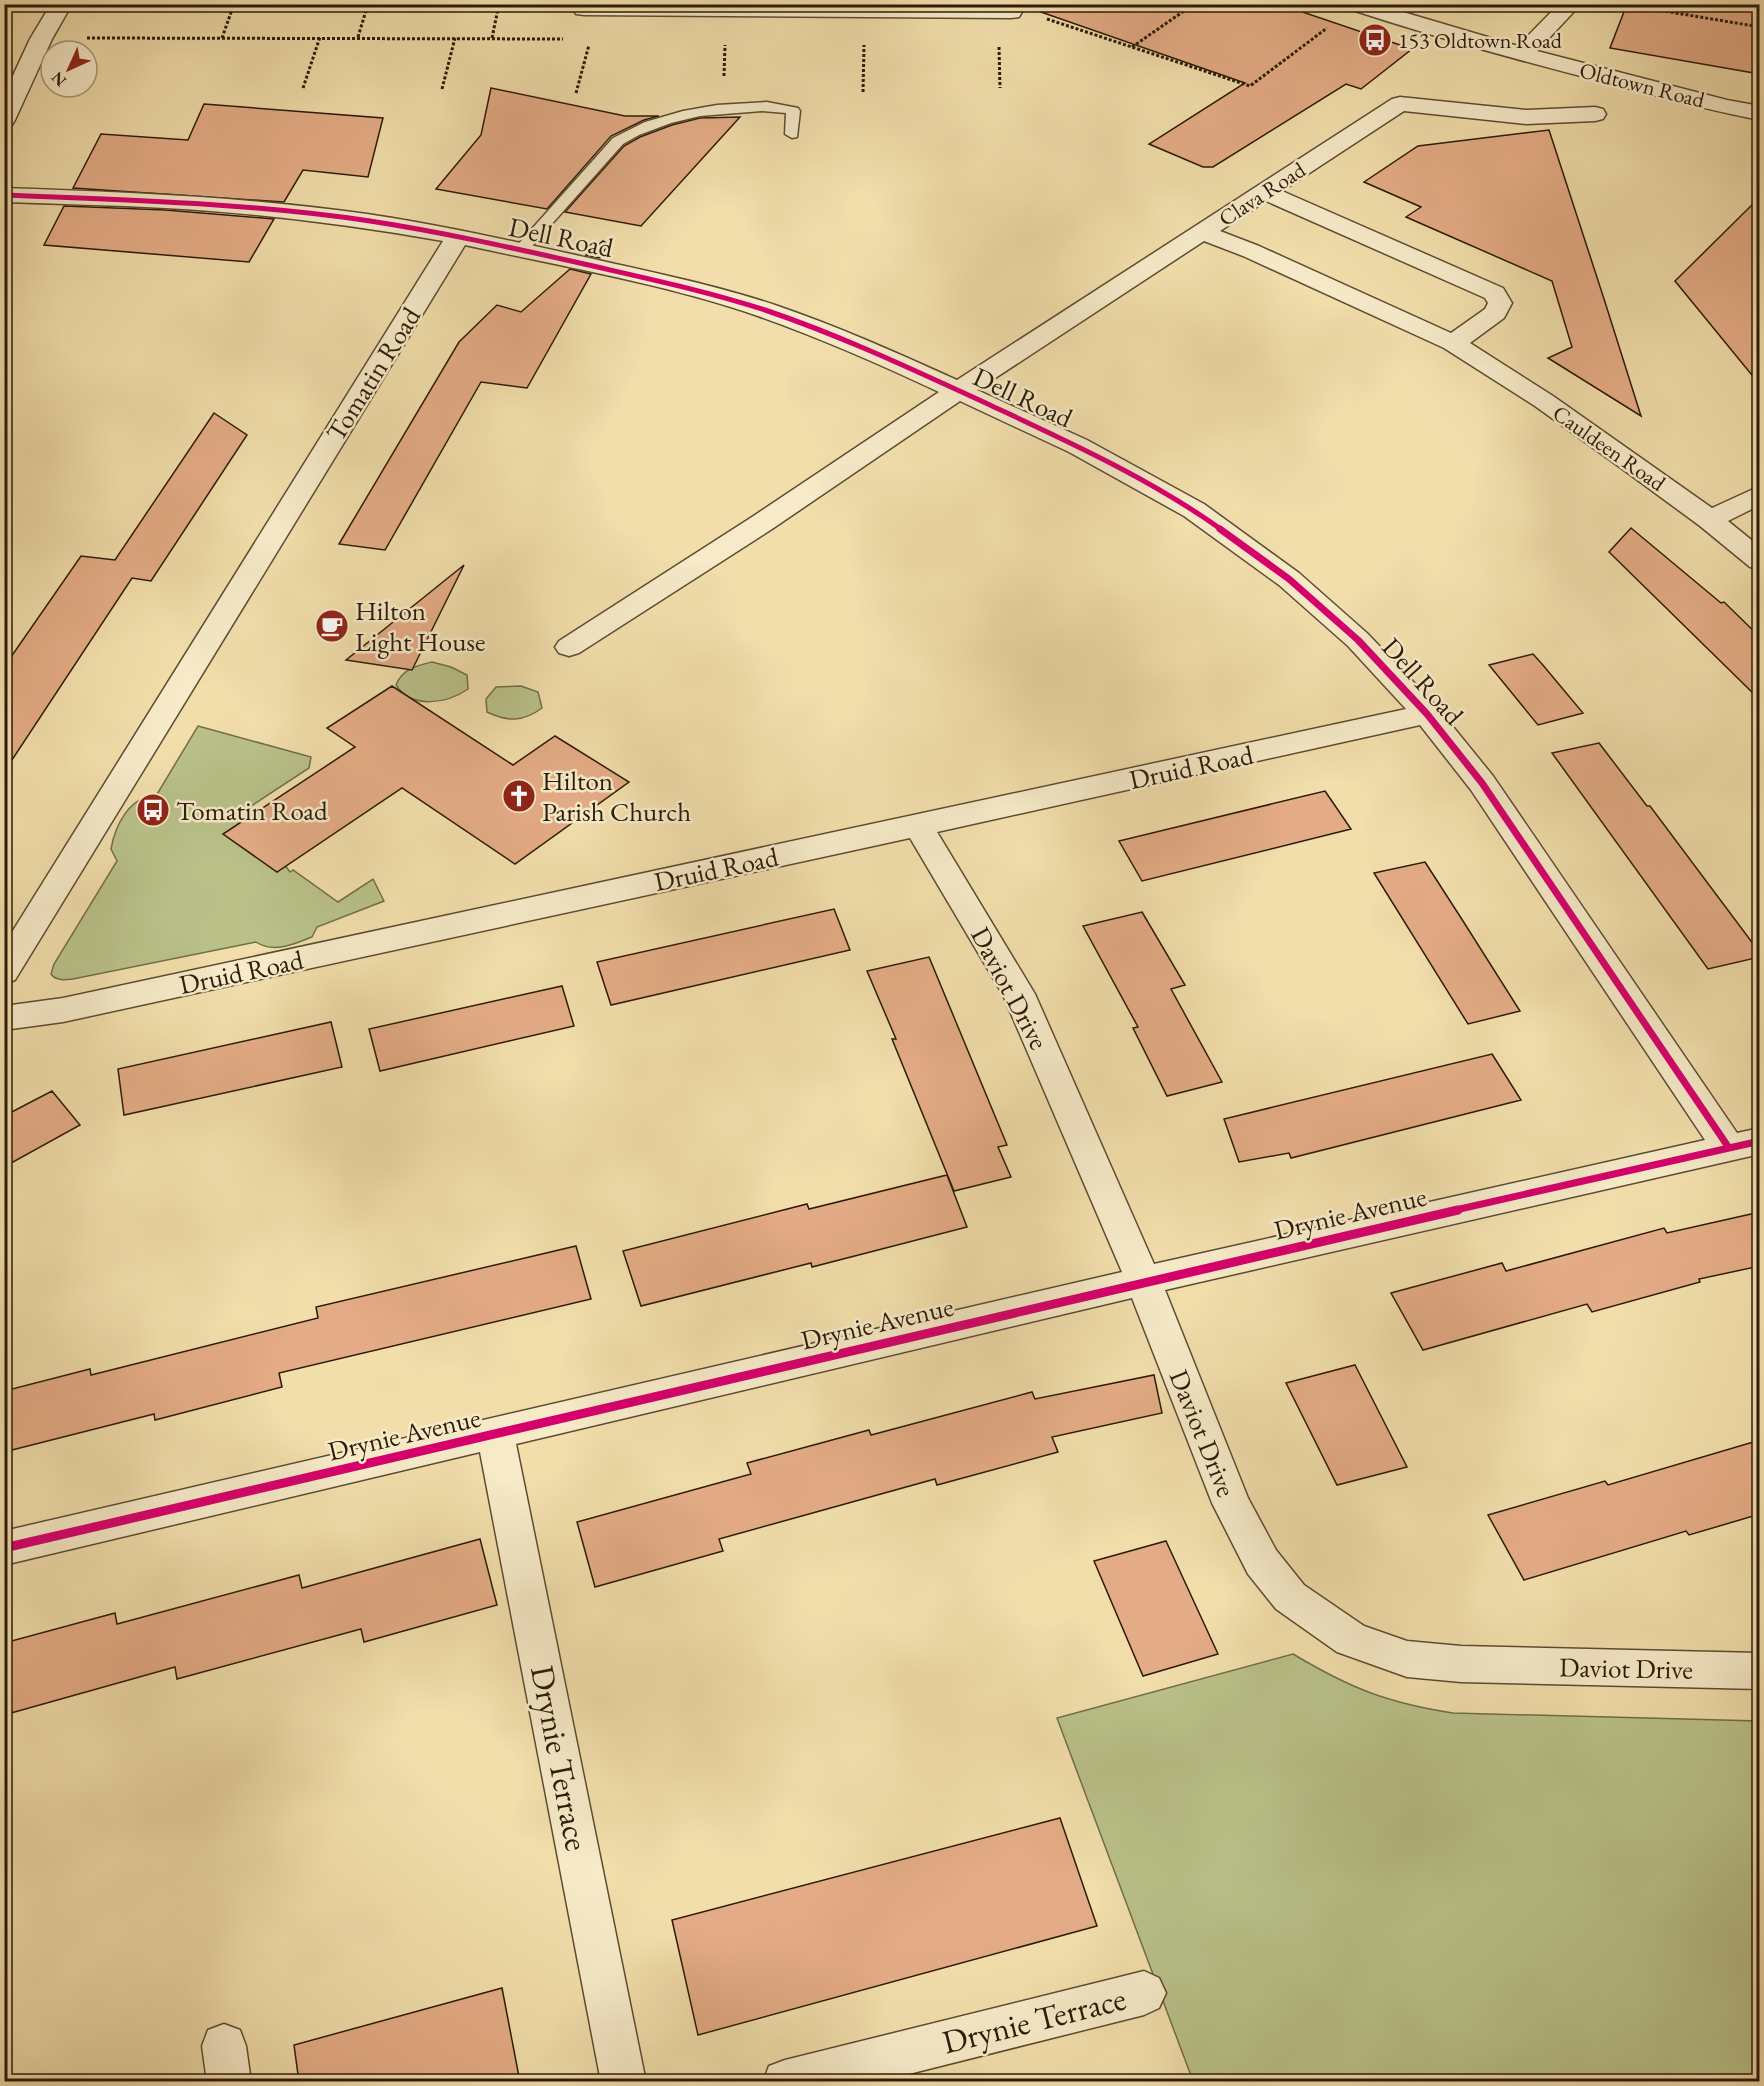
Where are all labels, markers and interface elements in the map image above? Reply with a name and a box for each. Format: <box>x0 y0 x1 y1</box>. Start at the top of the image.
bus stop icon: 153 Oldtown Road <box>1357 22 1393 58</box>
place label: 153 Oldtown Road <box>1398 26 1563 55</box>
north arrow <box>39 39 99 99</box>
street label: Oldtown Road <box>1576 55 1708 115</box>
text: N <box>47 67 71 91</box>
street label: Clava Road <box>1213 155 1312 233</box>
street label: Dell Road <box>506 209 617 265</box>
street label: Tomatin Road <box>318 300 428 448</box>
street label: Dell Road <box>968 359 1079 435</box>
street label: Cauldeen Road <box>1547 398 1672 498</box>
place label: Hilton Light House <box>355 593 486 659</box>
cafe icon: Hilton Light House <box>314 608 350 644</box>
street label: Dell Road <box>1375 630 1472 732</box>
street label: Druid Road <box>1126 737 1256 797</box>
place label: Hilton Parish Church <box>542 763 691 829</box>
church icon: Hilton Parish Church <box>501 778 537 814</box>
bus stop icon: Tomatin Road <box>135 792 171 828</box>
place label: Tomatin Road <box>176 793 328 828</box>
street label: Druid Road <box>651 839 781 899</box>
street label: Daviot Drive <box>963 921 1057 1055</box>
street label: Druid Road <box>176 942 306 1002</box>
street label: Drynie Avenue <box>1270 1178 1430 1248</box>
street label: Drynie Avenue <box>797 1288 957 1358</box>
street label: Daviot Drive <box>1162 1364 1244 1502</box>
street label: Drynie Avenue <box>324 1399 484 1469</box>
street label: Daviot Drive <box>1559 1649 1693 1687</box>
street label: Drynie Terrace <box>521 1662 599 1854</box>
street label: Drynie Terrace <box>938 1976 1130 2064</box>

